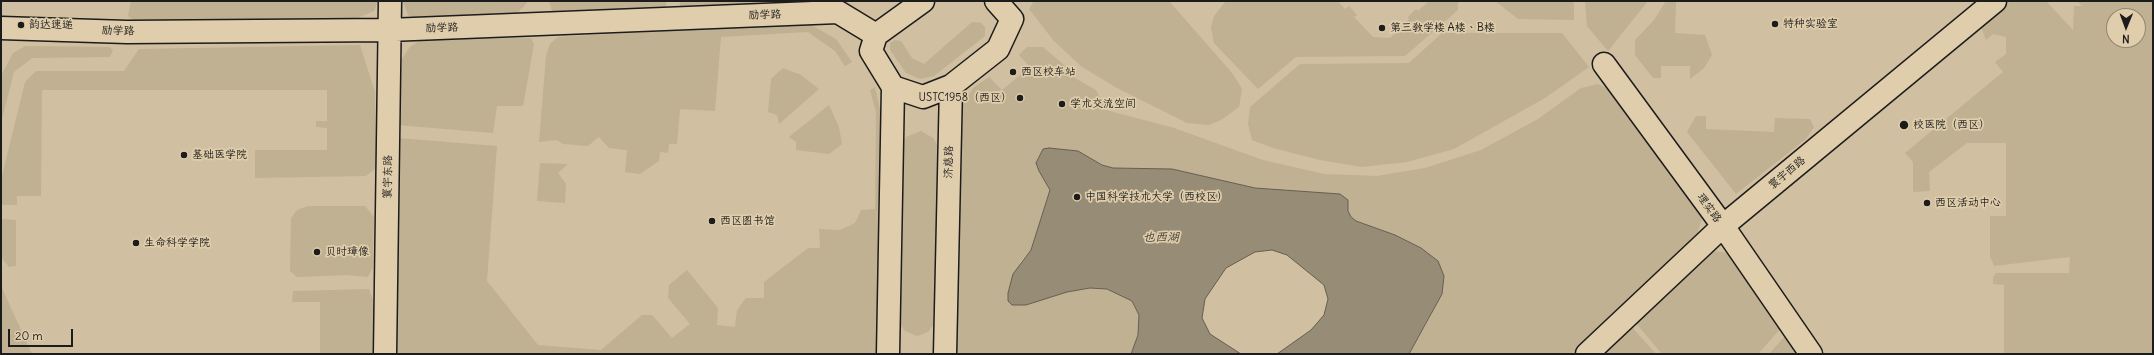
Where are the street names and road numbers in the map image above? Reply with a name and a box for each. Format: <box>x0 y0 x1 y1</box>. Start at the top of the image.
street label: 励学路 <box>748 8 782 22</box>
street label: 励学路 <box>425 21 459 35</box>
street label: 励学路 <box>101 24 135 38</box>
street label: 济慈路 <box>942 145 956 179</box>
street label: 寰宇西路 <box>1766 154 1808 192</box>
street label: 寰宇东路 <box>381 155 395 199</box>
street label: 理实路 <box>1694 191 1724 225</box>

